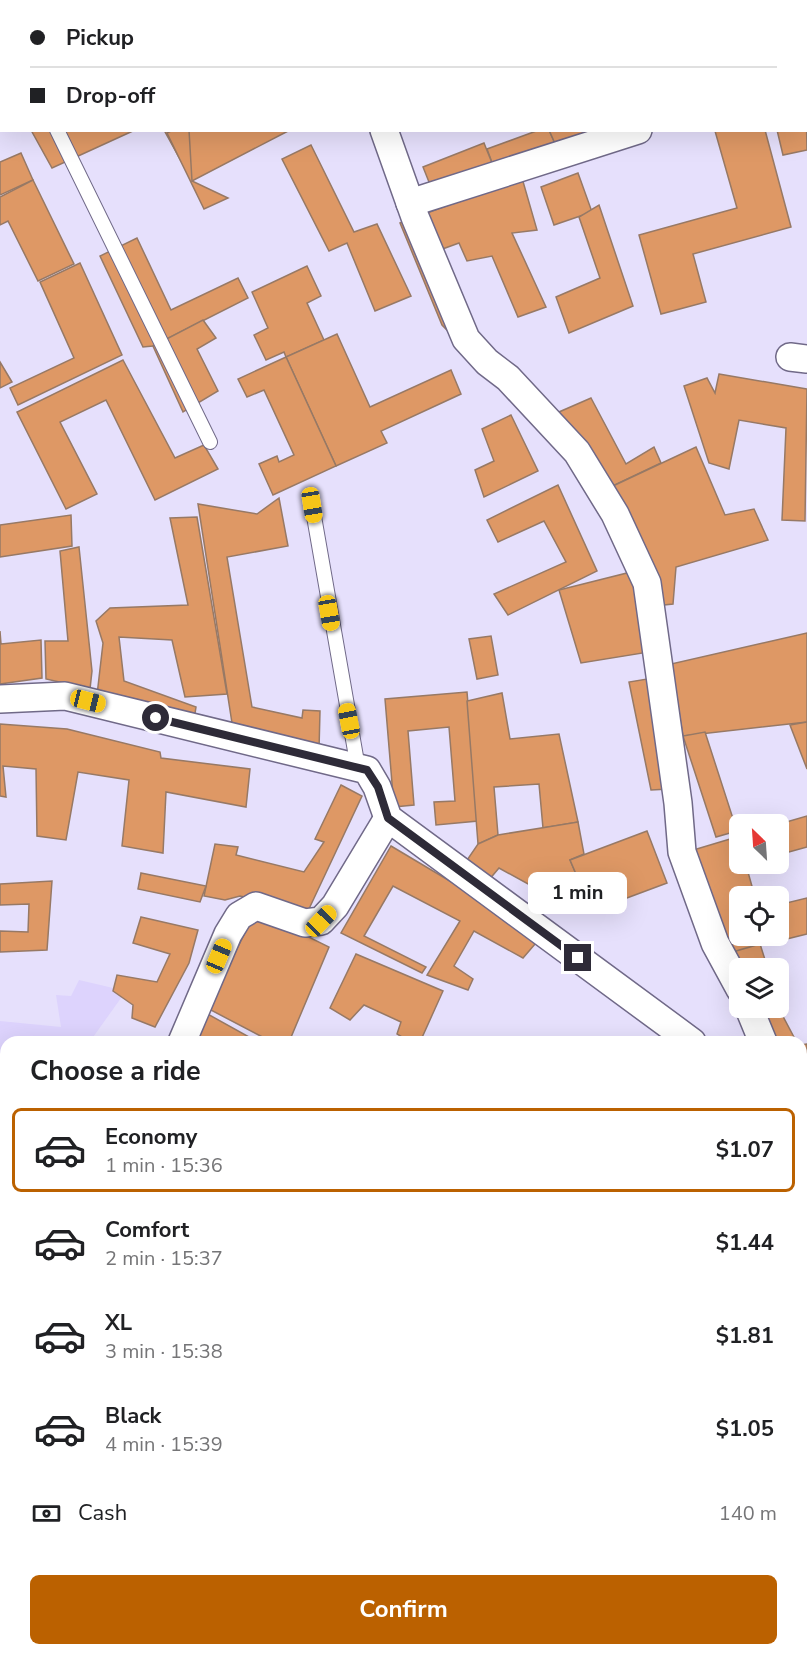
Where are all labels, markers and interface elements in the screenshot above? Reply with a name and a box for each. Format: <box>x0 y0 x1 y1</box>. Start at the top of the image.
text: Pickup <box>66 23 134 53</box>
text: Drop-off <box>66 81 155 111</box>
car <box>300 486 324 524</box>
car <box>317 594 341 632</box>
car <box>68 688 108 714</box>
car <box>337 702 361 740</box>
route start <box>142 704 169 731</box>
north arrow <box>729 814 789 874</box>
map controls <box>729 814 789 1018</box>
callout: 1 min <box>528 871 628 913</box>
text: 1 min <box>552 879 603 906</box>
button: locate <box>729 886 789 946</box>
car <box>302 902 340 940</box>
car <box>204 936 234 976</box>
route end <box>564 944 591 971</box>
button: layers <box>729 958 789 1018</box>
text: Choose a ride <box>30 1053 201 1090</box>
text: Economy <box>105 1122 197 1152</box>
icon: car <box>33 1123 87 1177</box>
text: $1.07 <box>716 1135 774 1165</box>
text: 1 min · 15:36 <box>105 1152 223 1179</box>
text: Comfort <box>105 1215 189 1245</box>
icon: car <box>33 1216 87 1270</box>
text: $1.44 <box>716 1228 774 1258</box>
text: 2 min · 15:37 <box>105 1245 223 1272</box>
text: XL <box>105 1308 132 1338</box>
icon: car <box>33 1309 87 1363</box>
text: $1.81 <box>716 1321 774 1351</box>
text: 3 min · 15:38 <box>105 1338 223 1365</box>
text: Black <box>105 1401 161 1431</box>
icon: car <box>33 1402 87 1456</box>
text: $1.05 <box>716 1414 774 1444</box>
text: 4 min · 15:39 <box>105 1431 223 1458</box>
icon: cash <box>30 1497 63 1530</box>
text: Cash <box>78 1498 127 1528</box>
text: 140 m <box>719 1500 777 1527</box>
button: Confirm <box>30 1575 777 1644</box>

